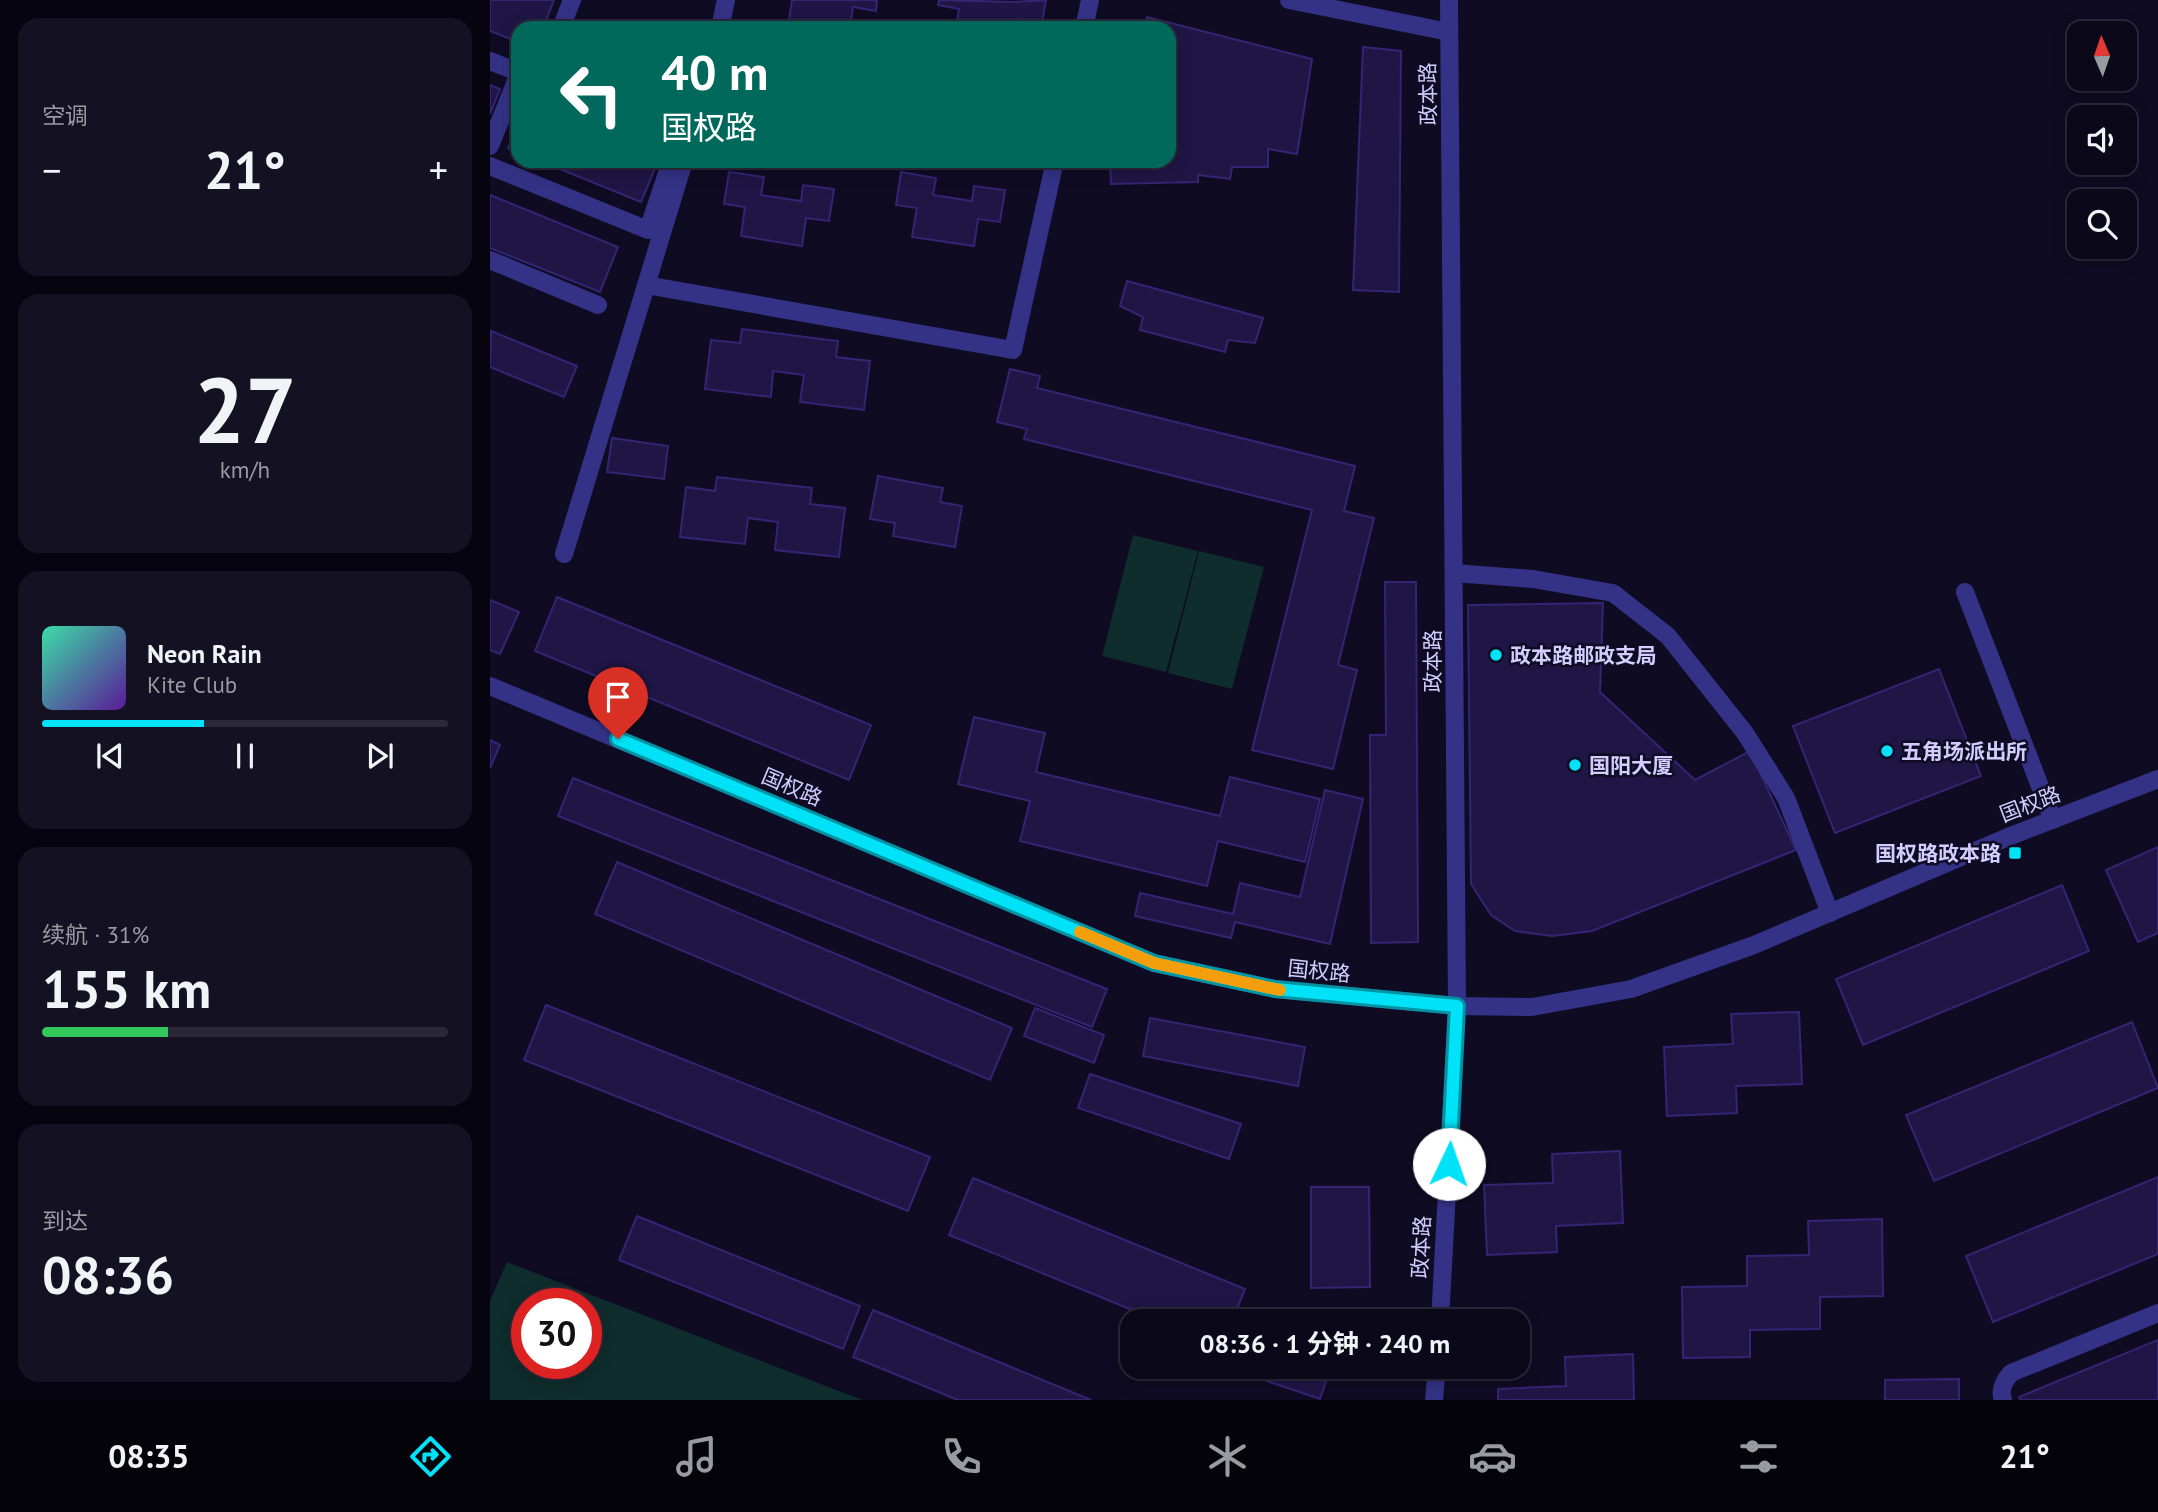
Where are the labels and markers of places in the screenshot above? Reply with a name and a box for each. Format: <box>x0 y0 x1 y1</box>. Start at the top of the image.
place label: 政本路邮政支局 <box>1510 642 1657 669</box>
marker: 政本路邮政支局 <box>1488 647 1504 663</box>
pin <box>588 667 648 739</box>
place label: 五角场派出所 <box>1901 738 2027 765</box>
marker: 五角场派出所 <box>1879 743 1895 759</box>
place label: 国阳大厦 <box>1589 752 1673 779</box>
marker: 国阳大厦 <box>1567 757 1583 773</box>
place label: 国权路政本路 <box>1875 840 2001 867</box>
marker: 国权路政本路 <box>2007 845 2023 861</box>

